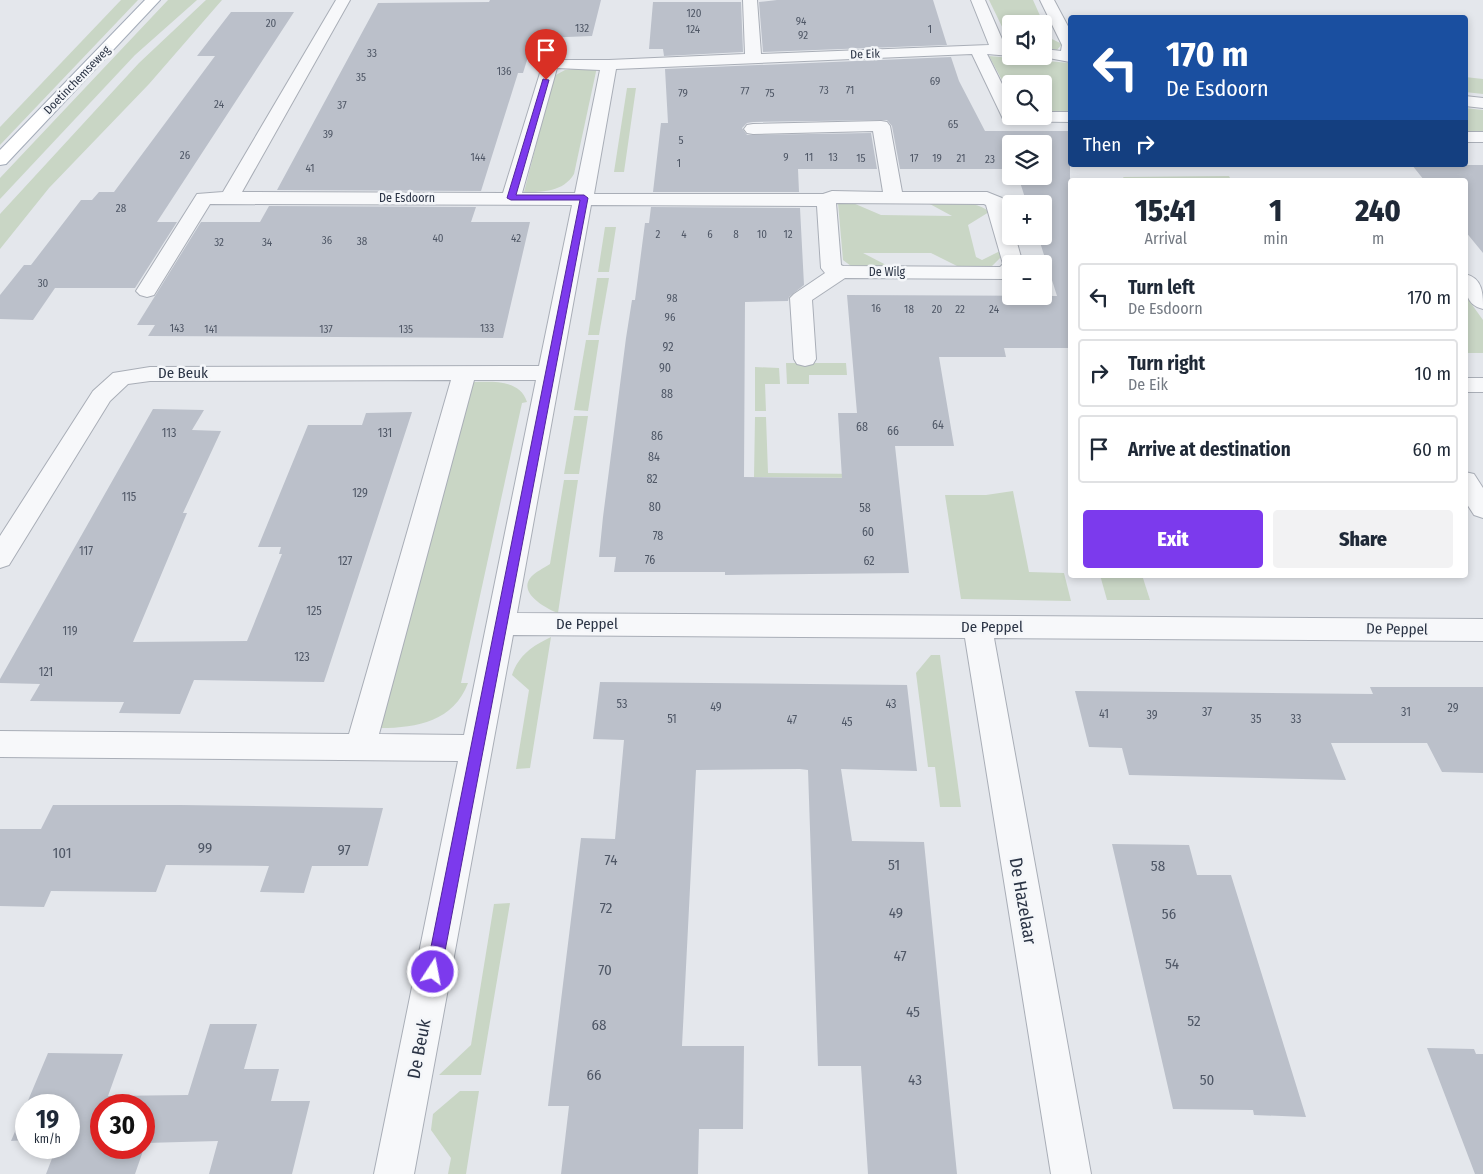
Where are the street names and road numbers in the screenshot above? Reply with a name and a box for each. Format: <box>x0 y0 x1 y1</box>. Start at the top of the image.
street label: Doetinchemseweg <box>41 43 113 117</box>
street label: De Eik <box>850 46 881 62</box>
street label: De Esdoorn <box>379 191 435 205</box>
street label: De Wilg <box>869 265 906 279</box>
street label: De Beuk <box>158 364 208 382</box>
street label: De Peppel <box>556 615 618 633</box>
street label: De Peppel <box>961 618 1023 636</box>
street label: De Peppel <box>1366 619 1428 639</box>
street label: De Hazelaar <box>1005 856 1042 947</box>
street label: De Beuk <box>402 1017 436 1081</box>

